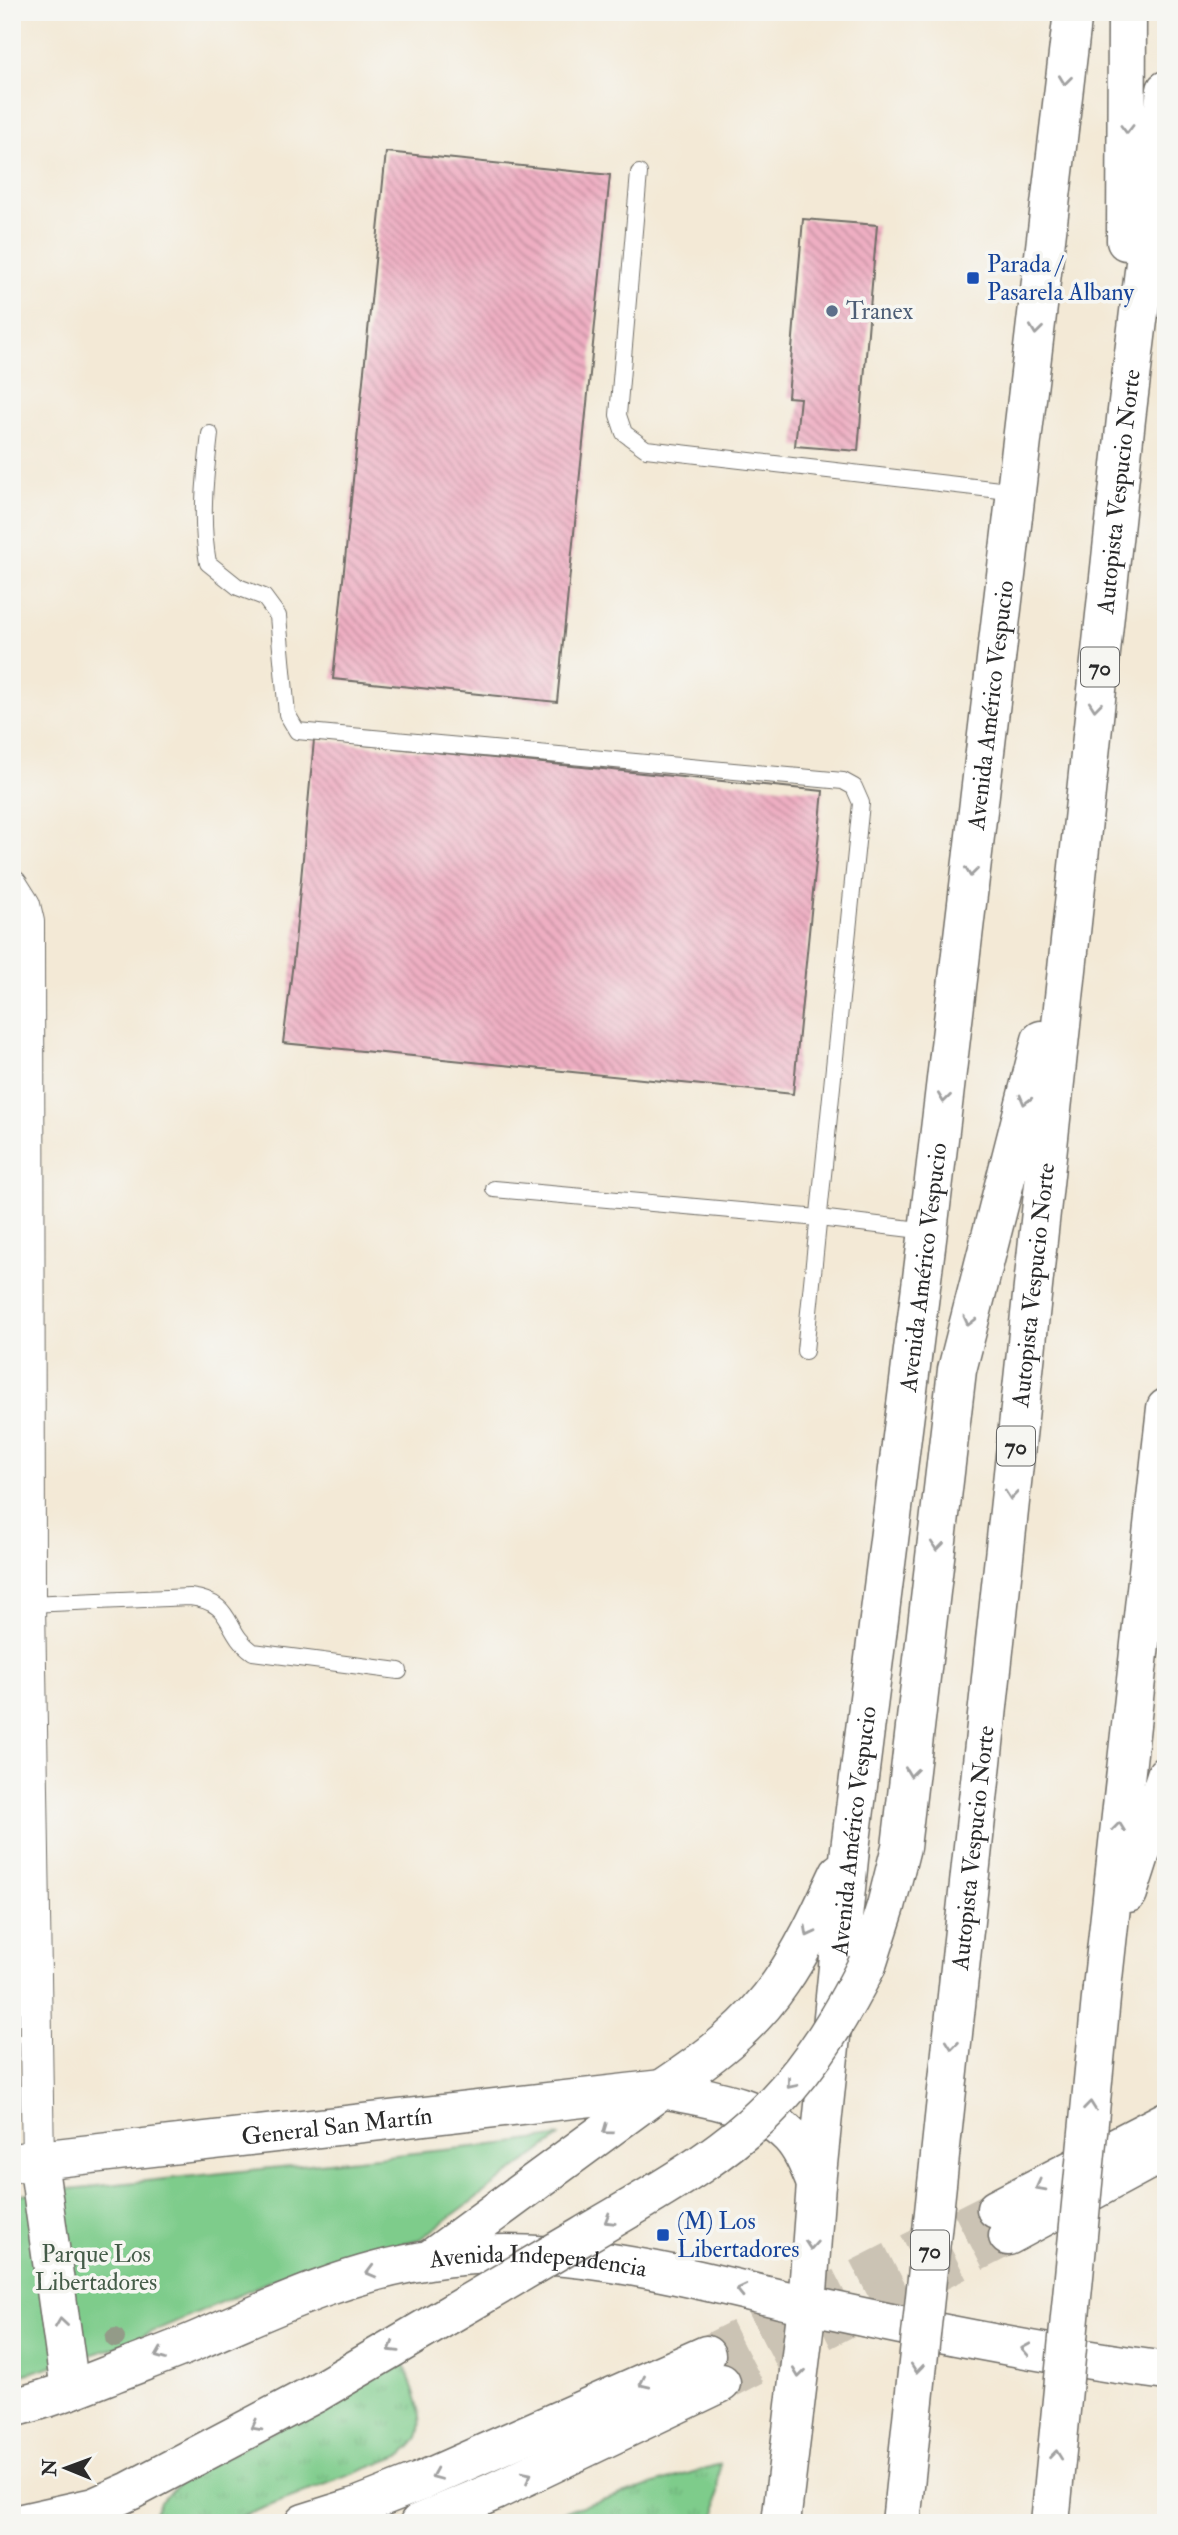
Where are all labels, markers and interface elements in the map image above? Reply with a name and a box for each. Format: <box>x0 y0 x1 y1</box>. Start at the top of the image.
one-way arrow <box>1058 74 1073 86</box>
one-way arrow <box>1119 125 1135 135</box>
place label: Parada / Pasarela Albany <box>987 249 1134 308</box>
marker: Parada / Pasarela Albany <box>965 270 981 286</box>
place label: Tranex <box>846 296 913 327</box>
marker: Tranex <box>824 303 840 319</box>
one-way arrow <box>1028 324 1043 336</box>
street label: Autopista Vespucio Norte <box>1090 368 1148 616</box>
street label: Avenida Américo Vespucio <box>961 579 1021 833</box>
road number: 70 <box>1081 648 1119 687</box>
one-way arrow <box>1088 700 1103 712</box>
one-way arrow <box>964 867 979 878</box>
one-way arrow <box>937 1093 952 1104</box>
one-way arrow <box>1019 1094 1033 1106</box>
street label: Avenida Américo Vespucio <box>893 1141 954 1395</box>
street label: Autopista Vespucio Norte <box>1005 1161 1062 1410</box>
one-way arrow <box>963 1315 978 1327</box>
road number: 70 <box>997 1427 1035 1466</box>
one-way arrow <box>1004 1490 1019 1501</box>
one-way arrow <box>930 1541 945 1552</box>
street label: Avenida Américo Vespucio <box>824 1704 884 1958</box>
street label: Autopista Vespucio Norte <box>945 1724 1002 1973</box>
one-way arrow <box>903 1766 918 1778</box>
one-way arrow <box>1111 1821 1126 1832</box>
one-way arrow <box>804 1925 817 1937</box>
one-way arrow <box>945 2040 960 2051</box>
one-way arrow <box>787 2076 799 2089</box>
street label: General San Martín <box>240 2100 434 2153</box>
one-way arrow <box>1082 2101 1097 2112</box>
one-way arrow <box>602 2121 615 2134</box>
one-way arrow <box>1035 2178 1047 2192</box>
place label: (M) Los Libertadores <box>677 2206 800 2265</box>
one-way arrow <box>604 2211 617 2224</box>
marker: (M) Los Libertadores <box>655 2227 671 2243</box>
road number: 70 <box>911 2230 949 2270</box>
park label: Parque Los Libertadores <box>35 2239 157 2298</box>
street label: Avenida Independencia <box>426 2239 650 2285</box>
one-way arrow <box>804 2239 819 2250</box>
one-way arrow <box>366 2264 378 2278</box>
one-way arrow <box>735 2283 747 2298</box>
one-way arrow <box>53 2317 68 2329</box>
one-way arrow <box>387 2340 400 2353</box>
one-way arrow <box>1020 2343 1032 2358</box>
one-way arrow <box>154 2346 166 2360</box>
one-way arrow <box>910 2363 925 2374</box>
one-way arrow <box>792 2367 807 2379</box>
one-way arrow <box>639 2375 652 2389</box>
one-way arrow <box>251 2417 263 2431</box>
north arrow <box>32 2434 102 2504</box>
one-way arrow <box>1048 2449 1063 2460</box>
text: N <box>38 2458 62 2477</box>
one-way arrow <box>431 2466 443 2480</box>
one-way arrow <box>520 2470 532 2484</box>

